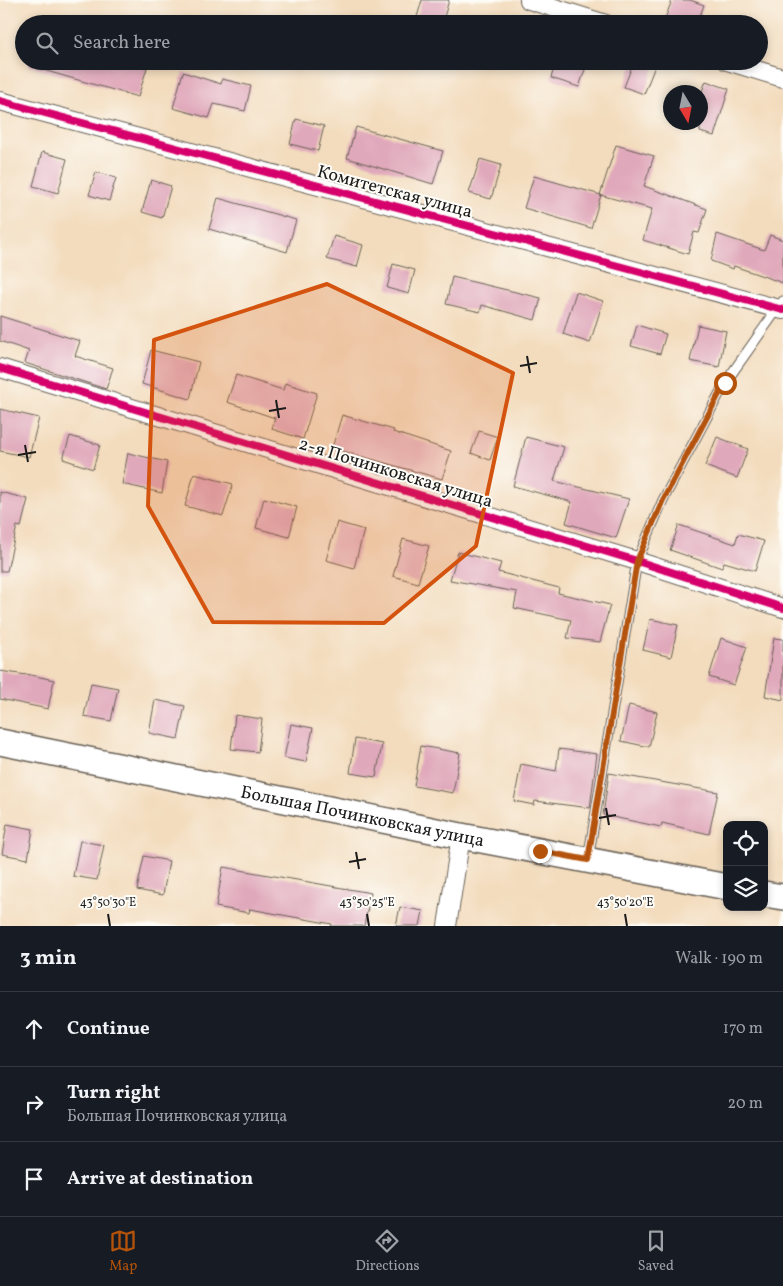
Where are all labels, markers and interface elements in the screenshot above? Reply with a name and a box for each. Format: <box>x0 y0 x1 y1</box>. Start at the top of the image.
search box <box>15 15 768 70</box>
icon: search <box>33 29 61 57</box>
text: Search here <box>73 30 170 56</box>
north arrow <box>663 85 708 130</box>
street label: Комитетская улица <box>314 160 475 225</box>
route start <box>714 372 737 395</box>
street label: 2-я Починковская улица <box>295 432 496 515</box>
street label: Большая Починковская улица <box>238 780 486 854</box>
map controls <box>723 821 768 911</box>
button: locate <box>723 821 768 866</box>
route end <box>529 840 552 863</box>
button: layers <box>723 866 768 911</box>
text: 43°50'30"E <box>80 895 136 911</box>
text: 43°50'25"E <box>339 895 395 911</box>
text: 43°50'20"E <box>597 895 653 911</box>
text: 3 min <box>20 944 76 973</box>
text: Walk · 190 m <box>675 948 763 970</box>
icon: ahead <box>20 1015 48 1043</box>
text: Continue <box>67 1016 150 1042</box>
text: 170 m <box>723 1018 763 1040</box>
text: Turn right <box>67 1080 160 1106</box>
icon: right <box>20 1090 48 1118</box>
text: 20 m <box>728 1093 763 1115</box>
text: Большая Починковская улица <box>67 1106 287 1128</box>
icon: arrive <box>20 1165 48 1193</box>
text: Arrive at destination <box>67 1166 253 1192</box>
tab: Map <box>109 1227 137 1276</box>
tab: Directions <box>355 1227 420 1276</box>
tab: Saved <box>638 1227 674 1276</box>

